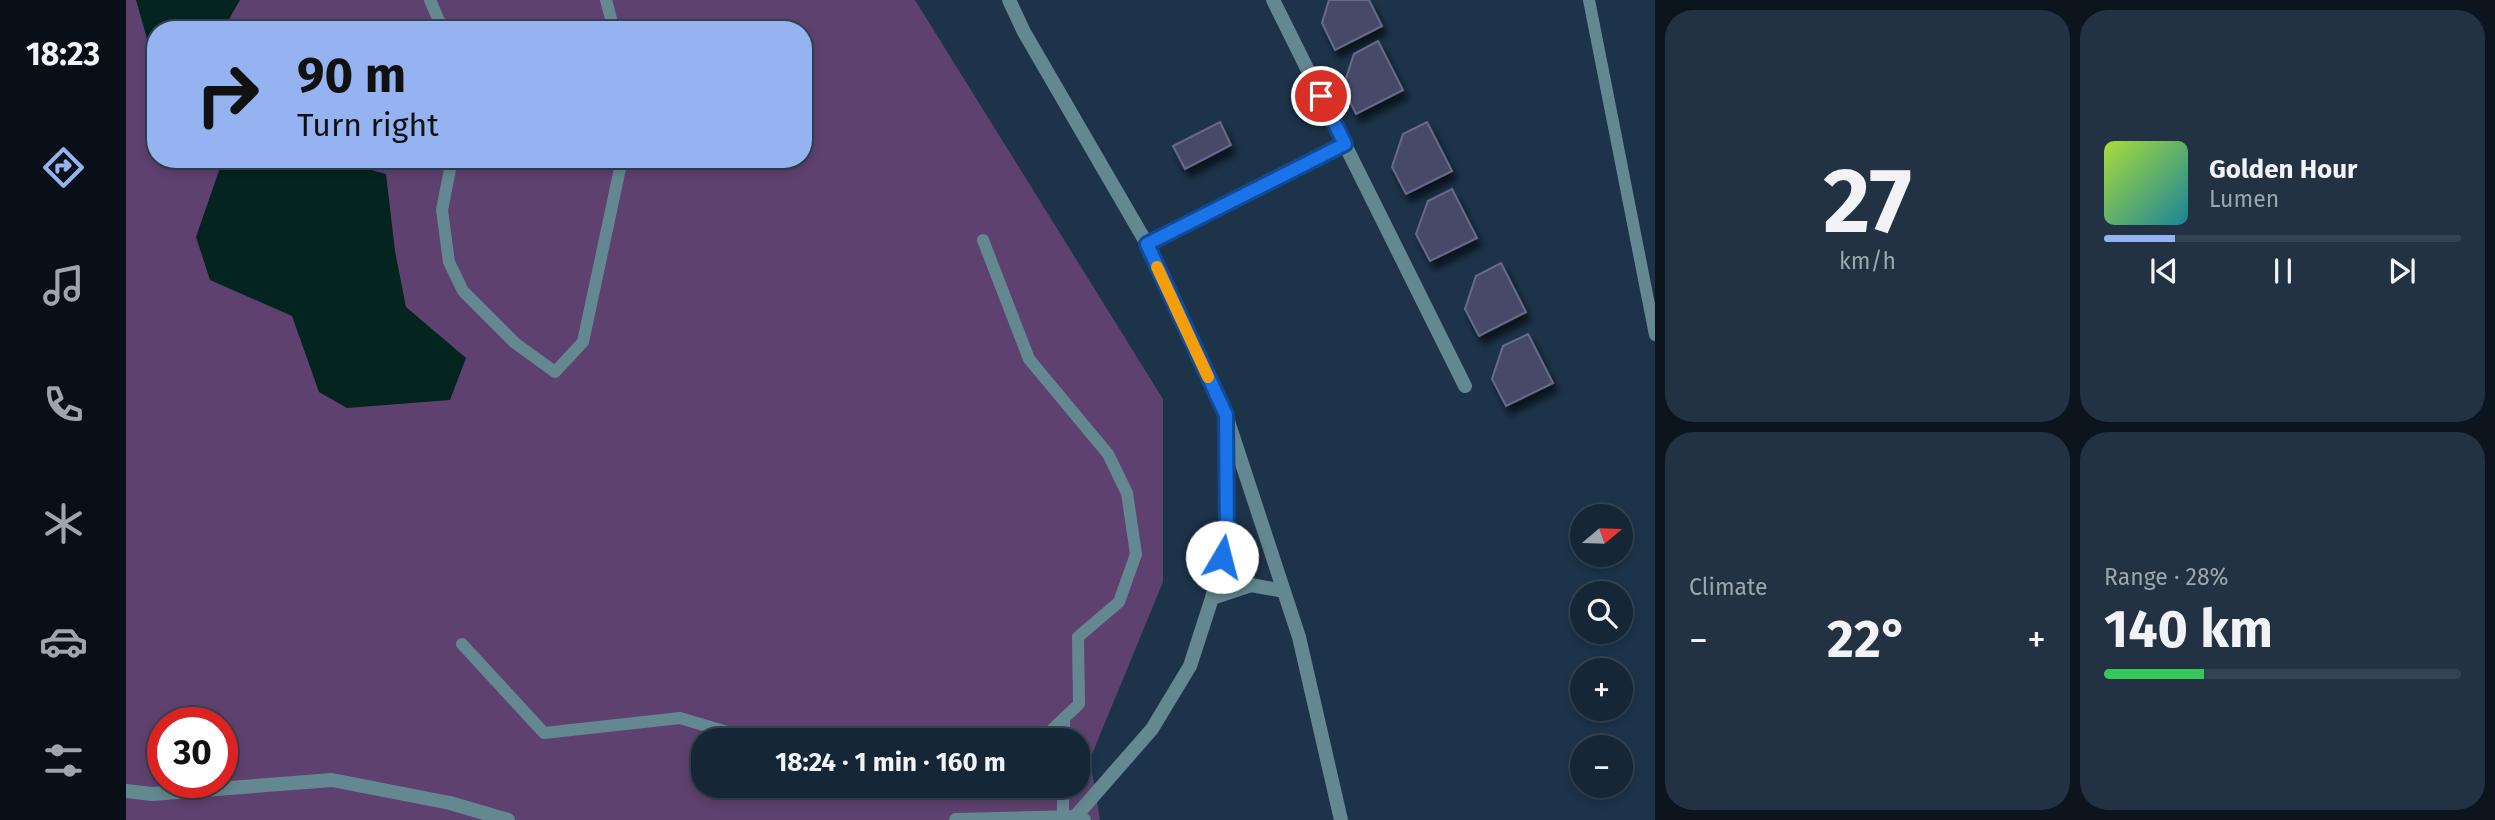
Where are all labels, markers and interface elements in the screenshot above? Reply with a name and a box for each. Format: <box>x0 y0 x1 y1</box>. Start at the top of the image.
text: 18:23 <box>26 35 100 73</box>
text: 90 m <box>297 46 406 105</box>
icon: right <box>182 49 273 140</box>
pin <box>1291 66 1351 126</box>
icon: arrive <box>1302 77 1340 115</box>
text: Turn right <box>297 106 439 144</box>
icon: directions <box>39 143 88 192</box>
text: 27 <box>1823 147 1912 256</box>
text: Golden Hour <box>2209 154 2357 185</box>
text: Lumen <box>2209 185 2279 213</box>
text: km/h <box>1839 247 1896 275</box>
icon: previous <box>2145 252 2183 290</box>
icon: pause <box>2264 252 2302 290</box>
icon: next <box>2383 252 2421 290</box>
icon: music <box>39 261 88 310</box>
icon: phone <box>39 380 88 429</box>
icon: climate <box>39 499 88 548</box>
north arrow <box>1570 504 1633 567</box>
map controls <box>1570 504 1633 798</box>
position arrow <box>1185 520 1259 594</box>
text: Range · 28% <box>2104 563 2229 591</box>
text: Climate <box>1689 573 1768 601</box>
button: search <box>1570 581 1633 644</box>
text: 140 km <box>2104 598 2273 661</box>
text: 22° <box>1827 608 1908 671</box>
icon: car <box>39 617 88 666</box>
text: − <box>1689 617 1708 663</box>
text: + <box>2027 617 2046 663</box>
button: + <box>1570 658 1633 721</box>
speed limit sign: 30 <box>147 707 238 798</box>
button: − <box>1570 735 1633 798</box>
icon: filters <box>39 736 88 785</box>
text: 18:24 · 1 min · 160 m <box>775 747 1006 778</box>

